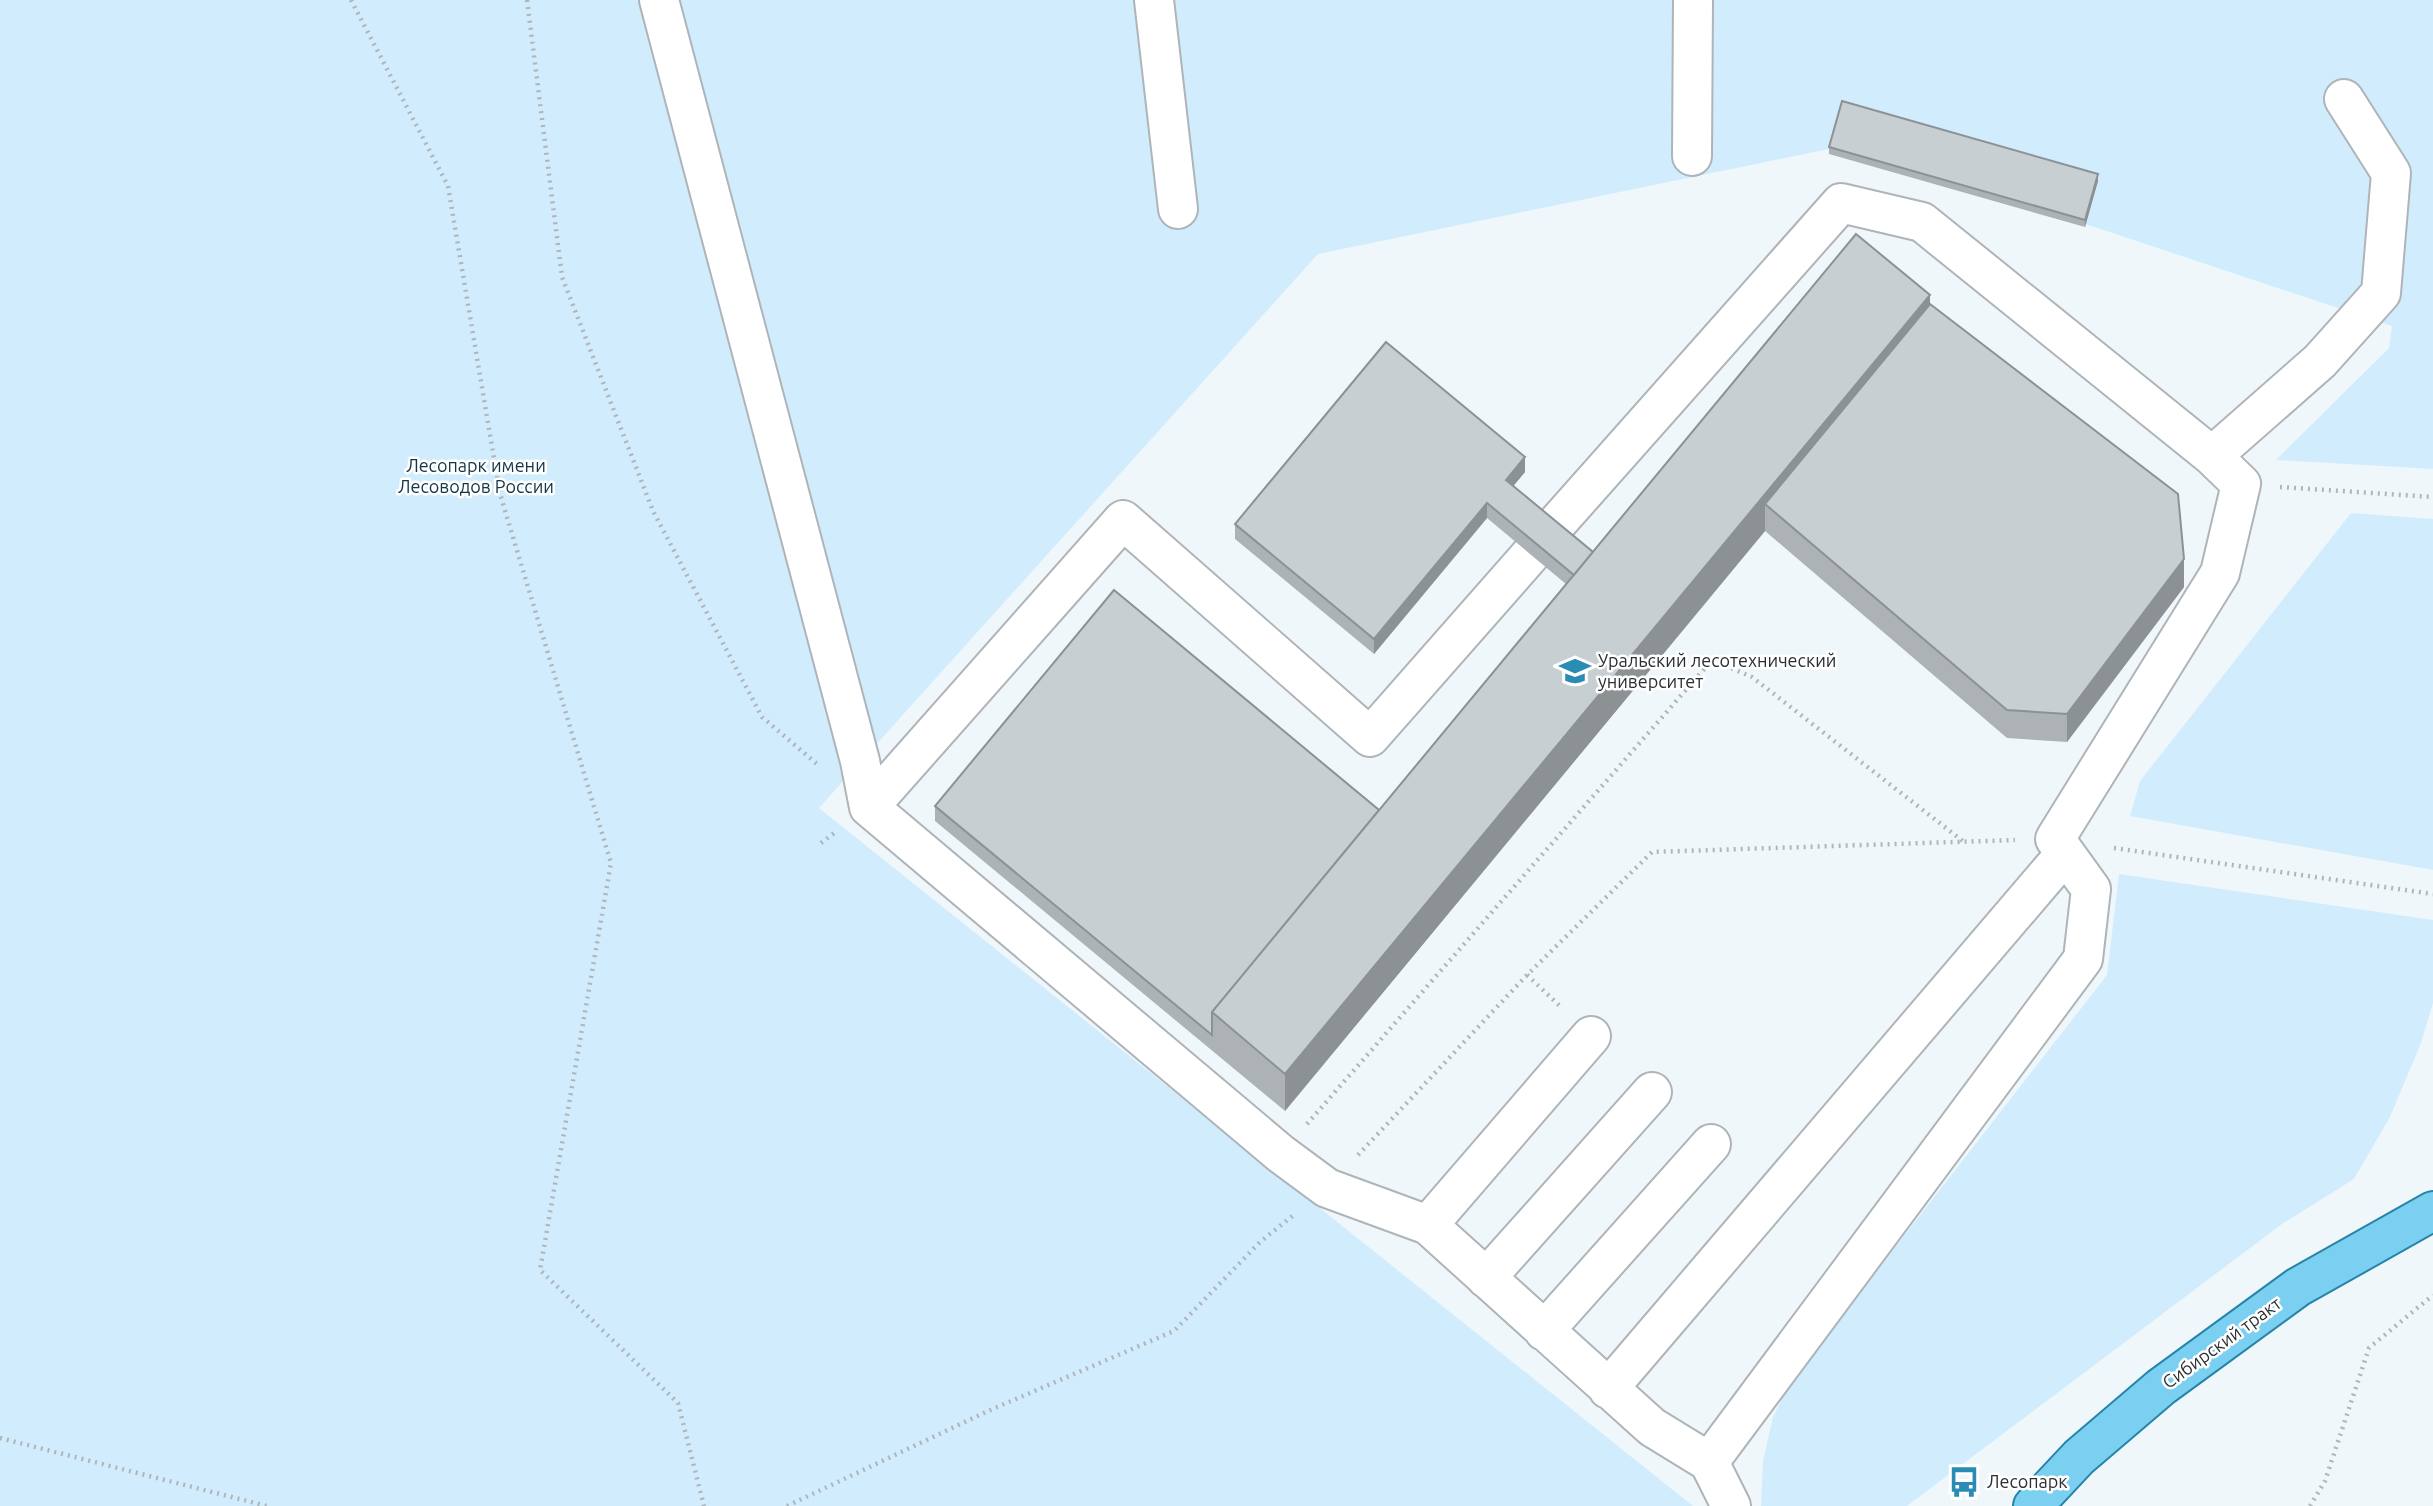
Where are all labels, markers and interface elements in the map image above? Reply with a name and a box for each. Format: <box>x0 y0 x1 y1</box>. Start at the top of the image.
park label: Лесопарк имени Лесоводов России <box>398 455 554 496</box>
place label: Уральский лесотехнический университет <box>1598 650 1836 691</box>
school or university icon: Уральский лесотехнический университет <box>1558 654 1592 688</box>
street label: Сибирский тракт <box>2158 1292 2285 1392</box>
bus stop icon: Лесопарк <box>1947 1465 1981 1499</box>
place label: Лесопарк <box>1987 1471 2068 1491</box>

